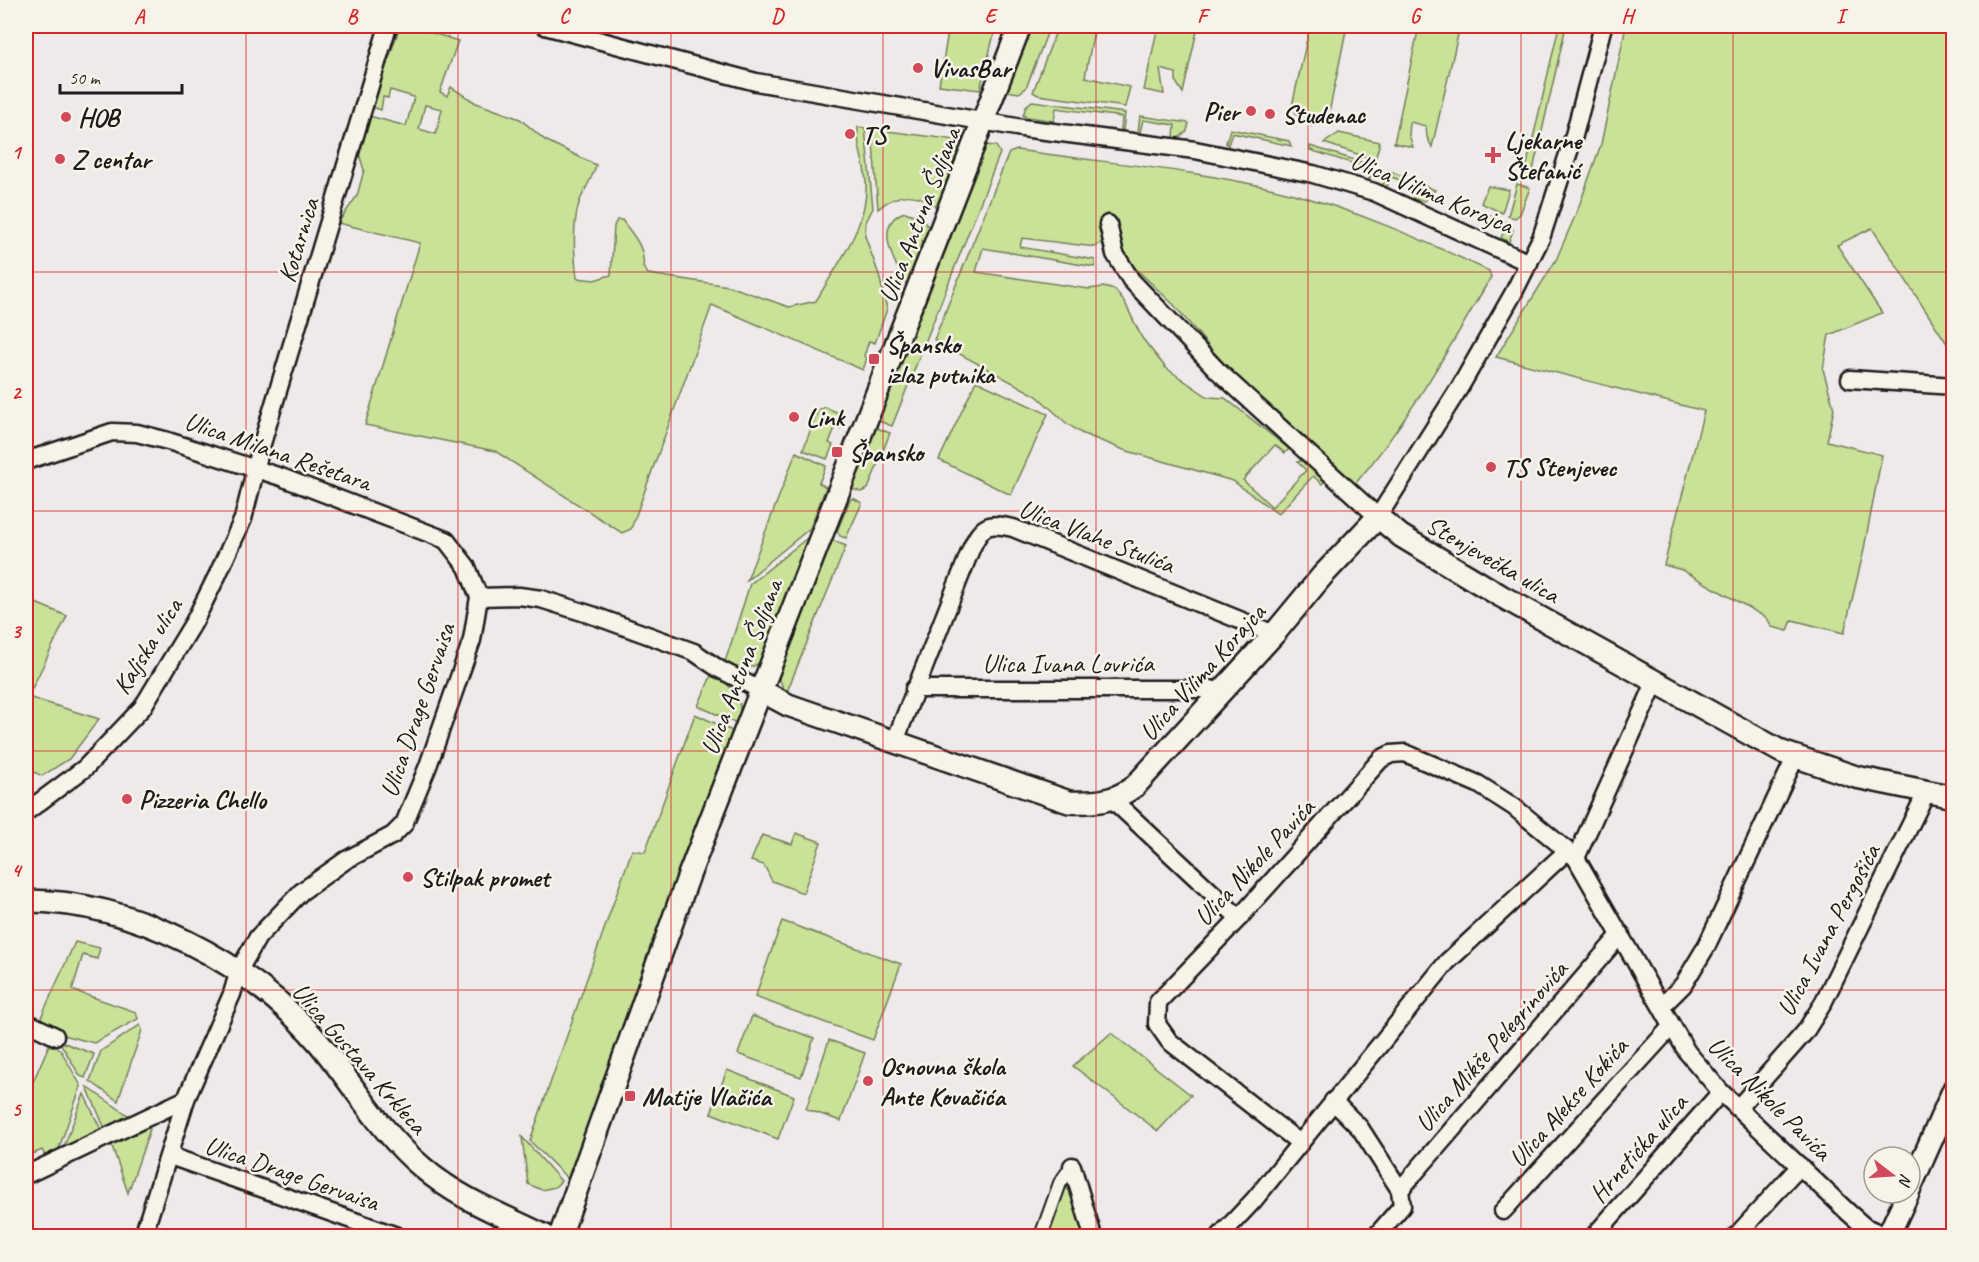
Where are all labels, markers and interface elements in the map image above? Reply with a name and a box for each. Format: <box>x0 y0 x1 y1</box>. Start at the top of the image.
text: A <box>134 4 146 29</box>
text: B <box>347 4 359 29</box>
text: C <box>559 4 571 29</box>
text: D <box>771 4 785 29</box>
text: E <box>985 4 999 29</box>
text: F <box>1197 4 1211 29</box>
text: G <box>1410 4 1423 29</box>
text: H <box>1621 4 1636 29</box>
text: I <box>1836 4 1849 29</box>
place label: VivasBar <box>930 52 1013 85</box>
scale bar <box>60 57 182 95</box>
marker: VivasBar <box>911 61 925 75</box>
text: 50 m <box>69 67 102 89</box>
place label: Pier <box>1203 95 1242 128</box>
place label: Studenac <box>1282 98 1367 131</box>
place label: HOB <box>78 101 122 134</box>
marker: Pier <box>1244 104 1258 118</box>
marker: Studenac <box>1263 107 1277 121</box>
marker: HOB <box>59 110 73 124</box>
place label: TS <box>862 118 891 151</box>
street label: Ulica Antuna Šoljana <box>871 121 969 307</box>
place label: Ljekarne Štefanić <box>1505 124 1583 187</box>
marker: TS <box>843 127 857 141</box>
text: 1 <box>12 140 23 165</box>
place label: Z centar <box>72 143 153 176</box>
street label: Ulica Vilima Korajca <box>1346 143 1519 242</box>
marker: Ljekarne Štefanić <box>1486 148 1500 162</box>
marker: Z centar <box>53 152 67 166</box>
street label: Kotarnica <box>270 192 327 286</box>
place label: Špansko izlaz putnika <box>886 328 997 391</box>
marker: Špansko izlaz putnika <box>867 352 881 366</box>
text: 2 <box>12 380 23 405</box>
place label: Link <box>806 401 846 434</box>
street label: Ulica Milana Rešetara <box>180 404 377 500</box>
marker: Link <box>787 410 801 424</box>
place label: Špansko <box>849 436 926 469</box>
marker: Špansko <box>830 445 844 459</box>
place label: TS Stenjevec <box>1503 451 1618 484</box>
marker: TS Stenjevec <box>1484 460 1498 474</box>
street label: Ulica Vlahe Stulića <box>1014 492 1181 582</box>
street label: Stenjevečka ulica <box>1420 508 1567 612</box>
street label: Ulica Antuna Šoljana <box>693 573 791 759</box>
street label: Kaljska ulica <box>105 591 191 700</box>
street label: Ulica Vilima Korajca <box>1132 596 1274 748</box>
street label: Ulica Drage Gervaisa <box>372 617 463 801</box>
text: 3 <box>12 619 23 644</box>
street label: Ulica Ivana Lovrića <box>982 647 1155 680</box>
place label: Pizzeria Chello <box>139 783 268 816</box>
street label: Ulica Nikole Pavića <box>1187 791 1323 933</box>
marker: Pizzeria Chello <box>120 792 134 806</box>
street label: Ulica Ivana Pergošića <box>1769 837 1888 1022</box>
text: 4 <box>12 858 24 883</box>
place label: Stilpak promet <box>420 861 552 894</box>
marker: Stilpak promet <box>401 870 415 884</box>
street label: Ulica Mikše Pelegrinovića <box>1408 952 1576 1139</box>
street label: Ulica Gustava Krkleca <box>285 976 436 1142</box>
street label: Ulica Alekse Kokića <box>1501 1029 1636 1174</box>
street label: Ulica Nikole Pavića <box>1701 1029 1840 1169</box>
place label: Osnovna škola Ante Kovačića <box>880 1050 1007 1113</box>
marker: Osnovna škola Ante Kovačića <box>861 1074 875 1088</box>
place label: Matije Vlačića <box>642 1080 773 1113</box>
street label: Hrnetićka ulica <box>1582 1086 1696 1210</box>
marker: Matije Vlačića <box>623 1089 637 1103</box>
text: 5 <box>12 1097 23 1122</box>
street label: Ulica Drage Gervaisa <box>201 1128 385 1219</box>
north arrow <box>1862 1145 1922 1205</box>
text: N <box>1893 1171 1916 1190</box>

